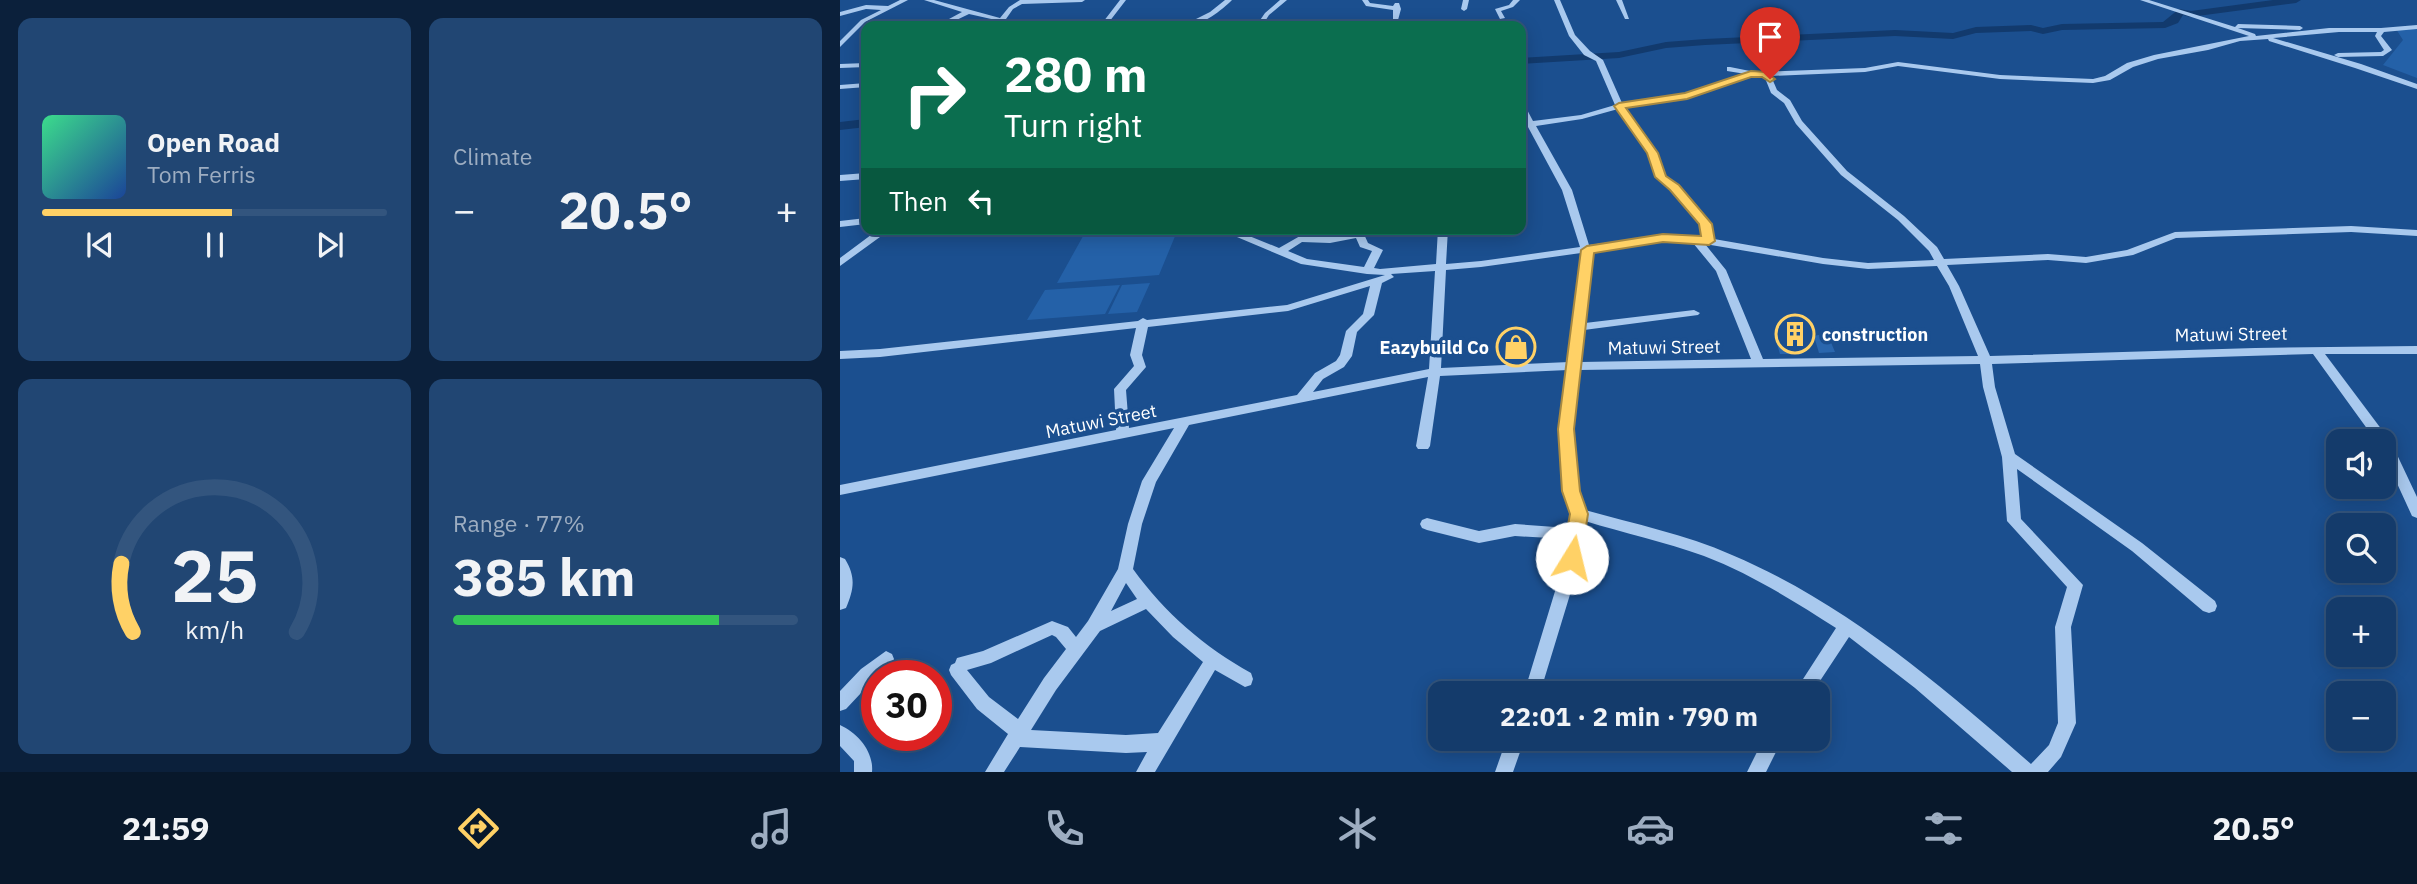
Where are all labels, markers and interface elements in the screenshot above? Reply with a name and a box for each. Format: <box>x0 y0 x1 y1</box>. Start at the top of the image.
pin <box>1740 7 1800 79</box>
icon: arrive <box>1751 18 1789 56</box>
text: 280 m <box>1004 42 1148 105</box>
icon: right <box>889 49 980 140</box>
text: Turn right <box>1004 104 1142 146</box>
text: Open Road <box>147 125 280 159</box>
text: Climate <box>453 141 532 171</box>
text: Tom Ferris <box>147 159 256 189</box>
text: 20.5° <box>558 176 693 243</box>
icon: left <box>962 182 1000 220</box>
text: Then <box>889 184 948 218</box>
text: − <box>453 185 476 234</box>
text: + <box>775 185 798 234</box>
icon: previous <box>81 226 119 264</box>
icon: pause <box>196 226 234 264</box>
icon: next <box>311 226 349 264</box>
building icon: construction <box>1774 313 1816 355</box>
street label: Matuwi Street <box>2174 322 2288 346</box>
place label: construction <box>1822 323 1928 346</box>
shop icon: Eazybuild Co <box>1495 326 1537 368</box>
street label: Matuwi Street <box>1607 335 1721 359</box>
place label: Eazybuild Co <box>1380 336 1489 359</box>
street label: Matuwi Street <box>1043 399 1159 443</box>
map controls <box>2326 429 2396 751</box>
button: sound <box>2326 429 2396 499</box>
text: Range · 77% <box>453 508 585 538</box>
button: search <box>2326 513 2396 583</box>
position arrow <box>1535 521 1609 595</box>
text: 25 <box>171 528 258 623</box>
text: 385 km <box>453 543 635 610</box>
button: + <box>2326 597 2396 667</box>
text: km/h <box>185 613 244 646</box>
speed limit sign: 30 <box>861 660 952 751</box>
button: − <box>2326 681 2396 751</box>
text: 22:01 · 2 min · 790 m <box>1500 699 1758 733</box>
icon: directions <box>454 804 503 853</box>
icon: music <box>747 804 796 853</box>
icon: phone <box>1040 804 1089 853</box>
icon: climate <box>1333 804 1382 853</box>
icon: car <box>1626 804 1675 853</box>
icon: filters <box>1919 804 1968 853</box>
text: 21:59 <box>122 807 209 849</box>
text: 20.5° <box>2212 807 2295 849</box>

